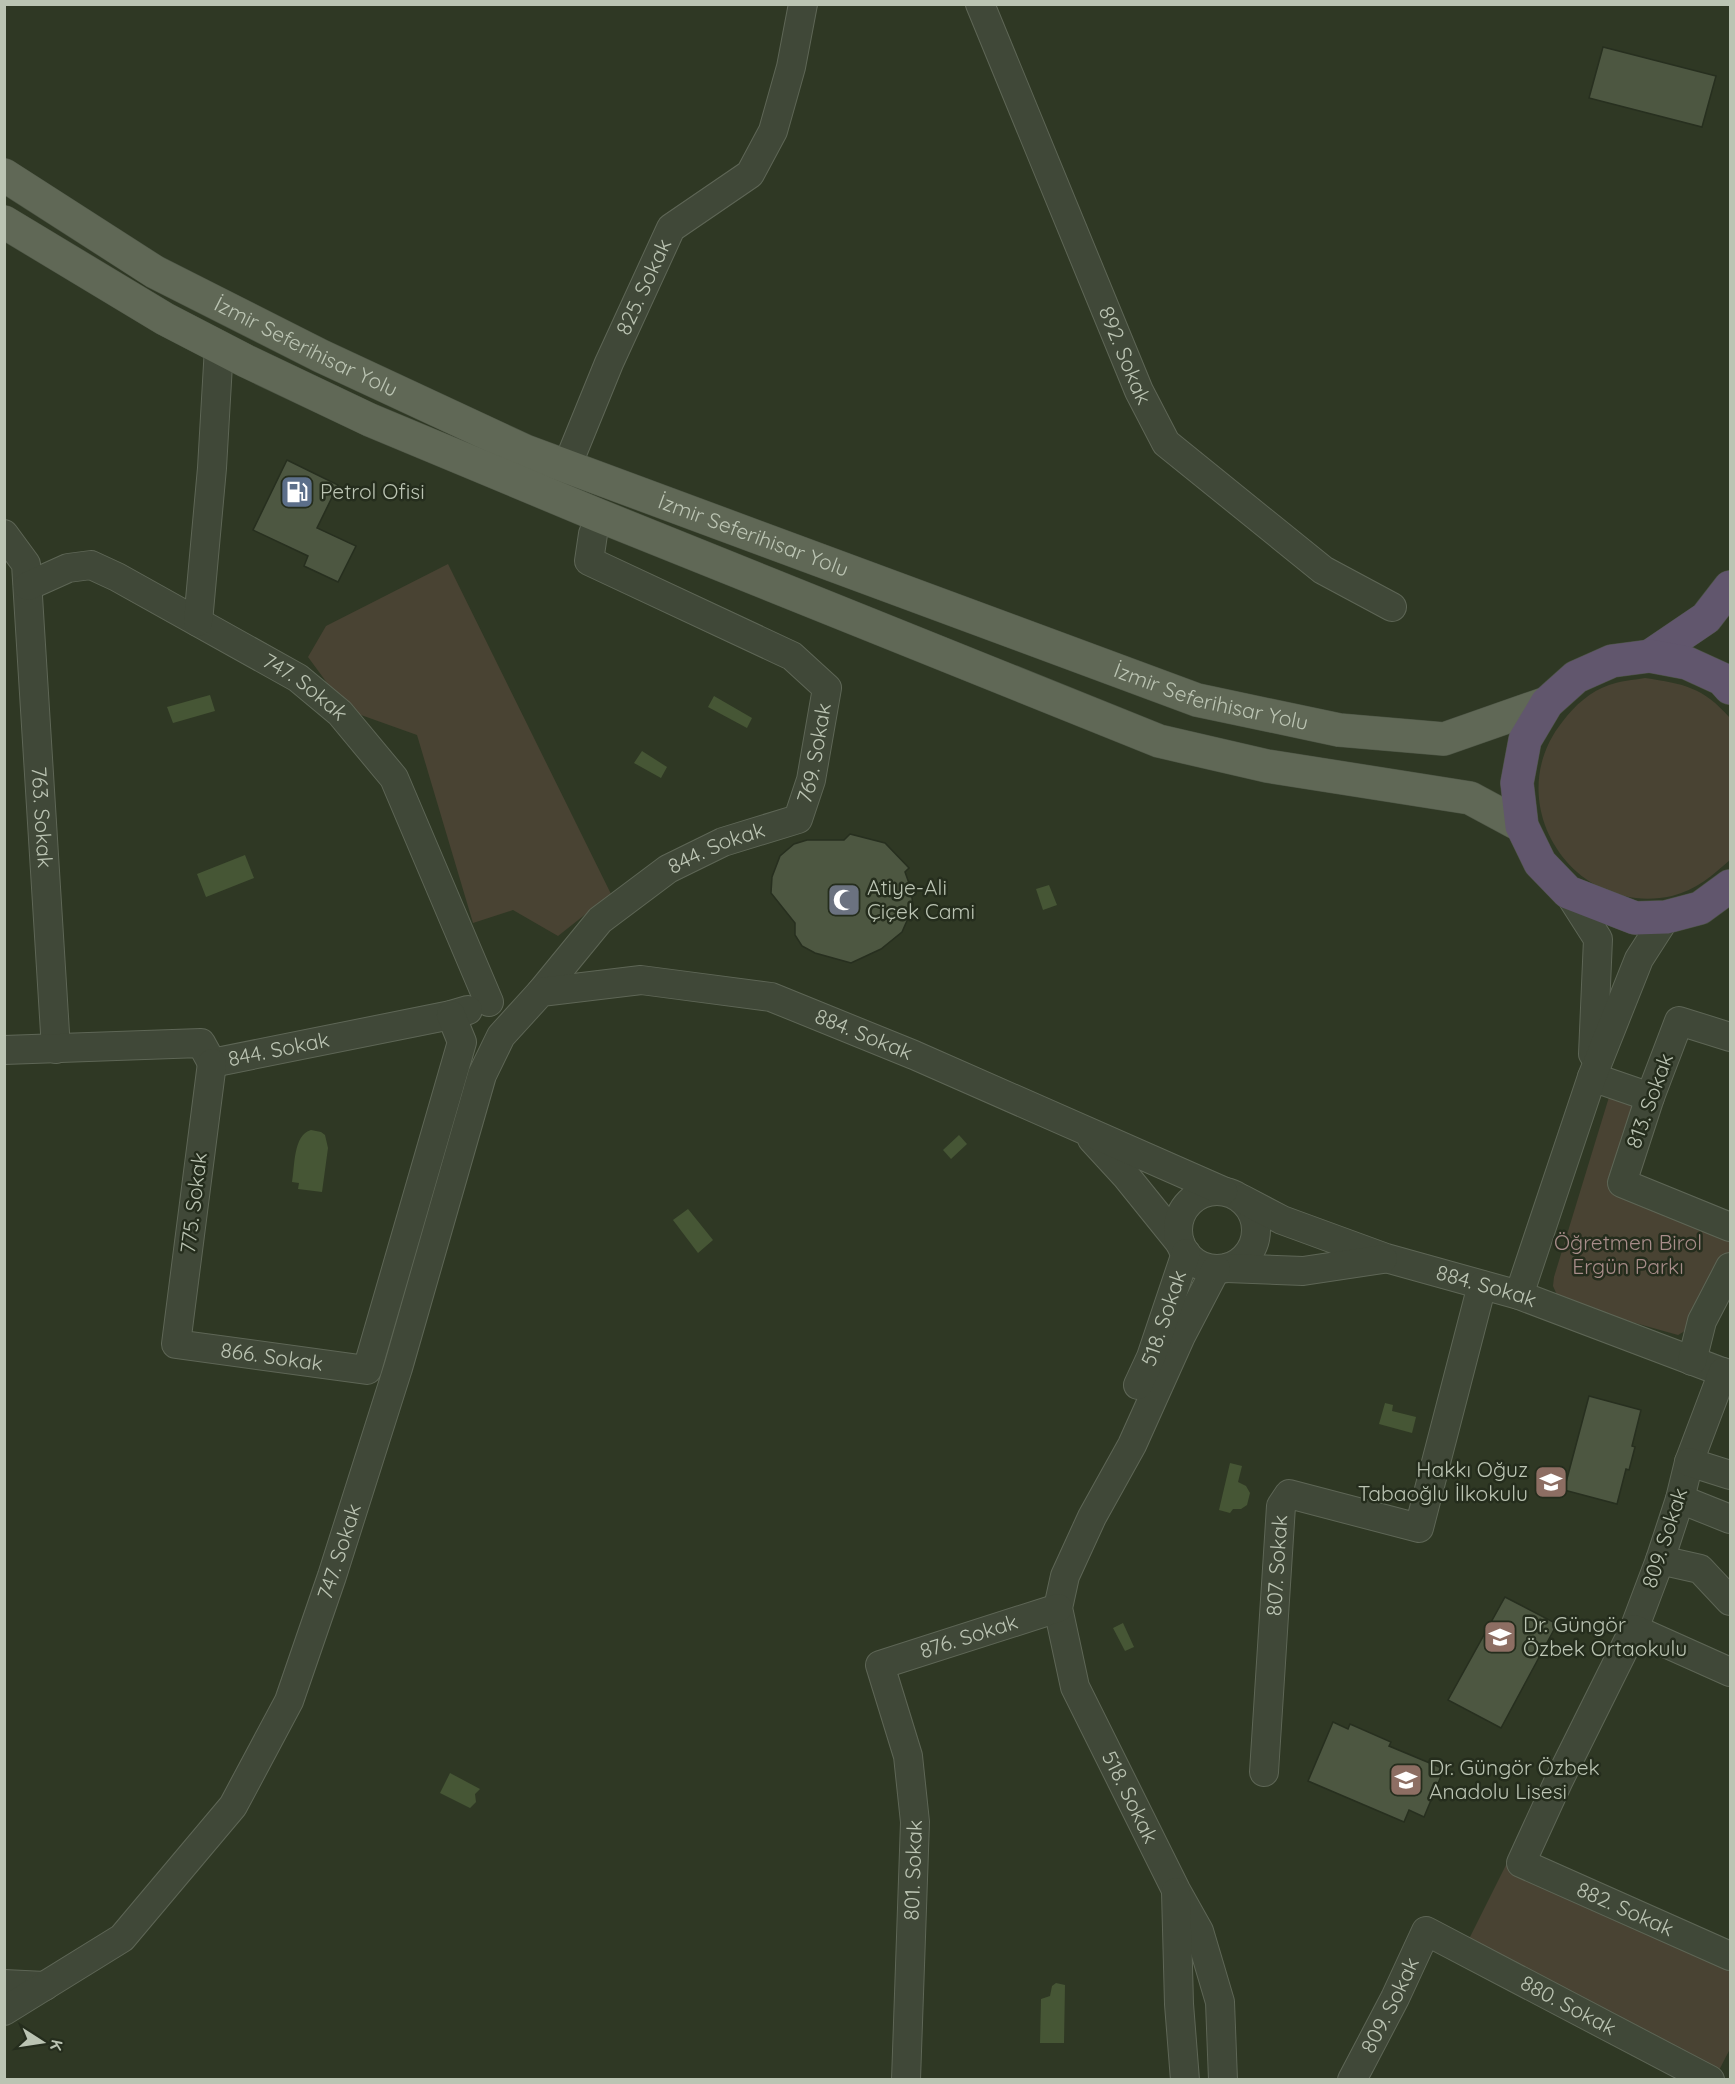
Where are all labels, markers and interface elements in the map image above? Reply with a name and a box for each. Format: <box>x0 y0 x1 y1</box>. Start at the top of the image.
street label: 825. Sokak <box>610 234 676 339</box>
street label: İzmir Seferihisar Yolu <box>210 290 402 402</box>
street label: 892. Sokak <box>1094 302 1158 409</box>
fuel station icon: Petrol Ofisi <box>279 474 315 510</box>
place label: Petrol Ofisi <box>320 478 425 504</box>
street label: İzmir Seferihisar Yolu <box>655 488 852 582</box>
street label: 747. Sokak <box>259 647 355 725</box>
street label: İzmir Seferihisar Yolu <box>1111 656 1311 735</box>
street label: 769. Sokak <box>790 701 836 806</box>
street label: 763. Sokak <box>27 766 59 869</box>
street label: 844. Sokak <box>663 816 768 879</box>
place label: Atiye-Ali Çiçek Cami <box>867 874 975 924</box>
mosque icon: Atiye-Ali Çiçek Cami <box>826 882 862 918</box>
street label: 884. Sokak <box>811 1002 917 1065</box>
street label: 844. Sokak <box>226 1026 331 1071</box>
street label: 813. Sokak <box>1620 1050 1678 1152</box>
street label: 775. Sokak <box>174 1151 212 1255</box>
park label: Öğretmen Birol Ergün Parkı <box>1554 1229 1702 1279</box>
street label: 884. Sokak <box>1433 1259 1540 1312</box>
street label: 518. Sokak <box>1135 1266 1191 1370</box>
street label: 866. Sokak <box>219 1336 325 1376</box>
place label: Hakkı Oğuz Tabaoğlu İlkokulu <box>1358 1456 1528 1506</box>
school or university icon: Hakkı Oğuz Tabaoğlu İlkokulu <box>1533 1464 1569 1500</box>
street label: 809. Sokak <box>1636 1484 1692 1591</box>
street label: 747. Sokak <box>311 1500 366 1603</box>
street label: 807. Sokak <box>1260 1514 1292 1617</box>
street label: 876. Sokak <box>916 1608 1021 1663</box>
place label: Dr. Güngör Özbek Ortaokulu <box>1523 1611 1687 1661</box>
school or university icon: Dr. Güngör Özbek Ortaokulu <box>1482 1619 1518 1655</box>
street label: 518. Sokak <box>1097 1746 1165 1847</box>
place label: Dr. Güngör Özbek Anadolu Lisesi <box>1429 1754 1600 1804</box>
school or university icon: Dr. Güngör Özbek Anadolu Lisesi <box>1388 1762 1424 1798</box>
street label: 801. Sokak <box>898 1819 927 1921</box>
street label: 882. Sokak <box>1573 1875 1678 1941</box>
street label: 809. Sokak <box>1354 1953 1424 2057</box>
street label: 880. Sokak <box>1516 1969 1621 2040</box>
north arrow <box>12 2012 72 2072</box>
text: K <box>46 2038 68 2052</box>

